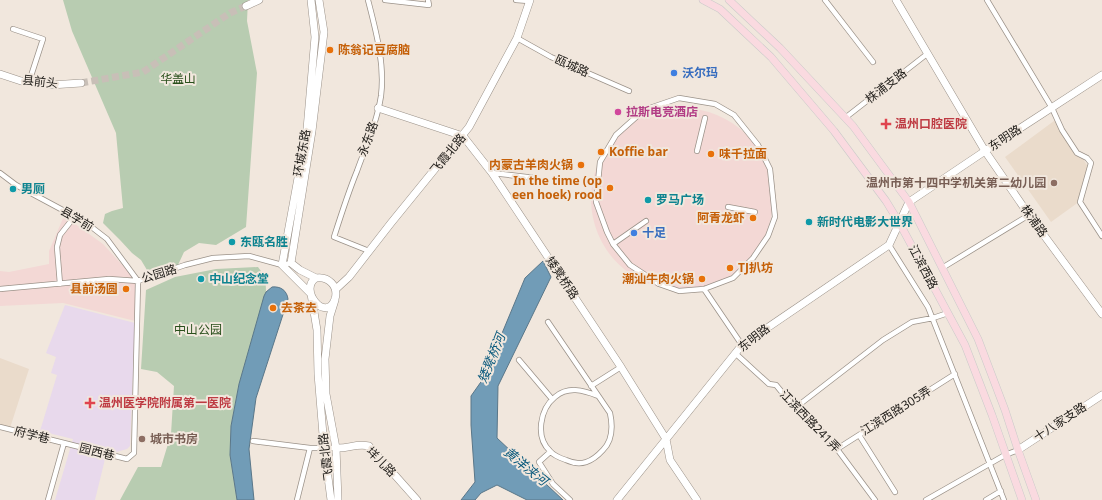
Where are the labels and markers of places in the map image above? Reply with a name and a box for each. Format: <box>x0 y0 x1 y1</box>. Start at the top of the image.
place label: 陈翁记豆腐脑 <box>338 41 410 58</box>
marker: 陈翁记豆腐脑 <box>325 45 335 55</box>
place label: 沃尔玛 <box>682 64 718 81</box>
marker: 沃尔玛 <box>669 68 679 78</box>
place label: 拉斯电竞酒店 <box>626 103 698 120</box>
marker: 拉斯电竞酒店 <box>613 107 623 117</box>
place label: 温州口腔医院 <box>895 115 967 132</box>
marker: 温州口腔医院 <box>880 118 892 130</box>
place label: Koffie bar <box>609 143 668 160</box>
place label: 味千拉面 <box>719 145 767 162</box>
marker: Koffie bar <box>596 147 606 157</box>
marker: 味千拉面 <box>706 149 716 159</box>
place label: 内蒙古羊肉火锅 <box>489 156 573 173</box>
marker: 内蒙古羊肉火锅 <box>576 160 586 170</box>
place label: In the time (op een hoek) rood <box>512 172 602 203</box>
place label: 温州市第十四中学机关第二幼儿园 <box>866 174 1046 191</box>
marker: 温州市第十四中学机关第二幼儿园 <box>1049 178 1059 188</box>
place label: 男厕 <box>21 180 45 197</box>
marker: In the time (op een hoek) rood <box>605 183 615 193</box>
marker: 男厕 <box>8 184 18 194</box>
place label: 罗马广场 <box>656 191 704 208</box>
marker: 罗马广场 <box>643 195 653 205</box>
place label: 阿青龙虾 <box>697 209 745 226</box>
marker: 阿青龙虾 <box>748 213 758 223</box>
place label: 新时代电影大世界 <box>817 213 913 230</box>
marker: 新时代电影大世界 <box>804 217 814 227</box>
place label: 十足 <box>642 224 666 241</box>
marker: 十足 <box>629 228 639 238</box>
place label: 东瓯名胜 <box>240 233 288 250</box>
marker: 东瓯名胜 <box>227 237 237 247</box>
place label: TJ扒坊 <box>738 259 773 276</box>
marker: TJ扒坊 <box>725 263 735 273</box>
place label: 中山纪念堂 <box>209 270 269 287</box>
place label: 潮汕牛肉火锅 <box>622 270 694 287</box>
marker: 中山纪念堂 <box>196 274 206 284</box>
marker: 潮汕牛肉火锅 <box>697 274 707 284</box>
place label: 县前汤圆 <box>70 280 118 297</box>
marker: 县前汤圆 <box>121 284 131 294</box>
place label: 去茶去 <box>281 299 317 316</box>
marker: 去茶去 <box>268 303 278 313</box>
place label: 温州医学院附属第一医院 <box>99 394 231 411</box>
marker: 温州医学院附属第一医院 <box>84 397 96 409</box>
place label: 城市书房 <box>150 430 198 447</box>
marker: 城市书房 <box>137 434 147 444</box>

